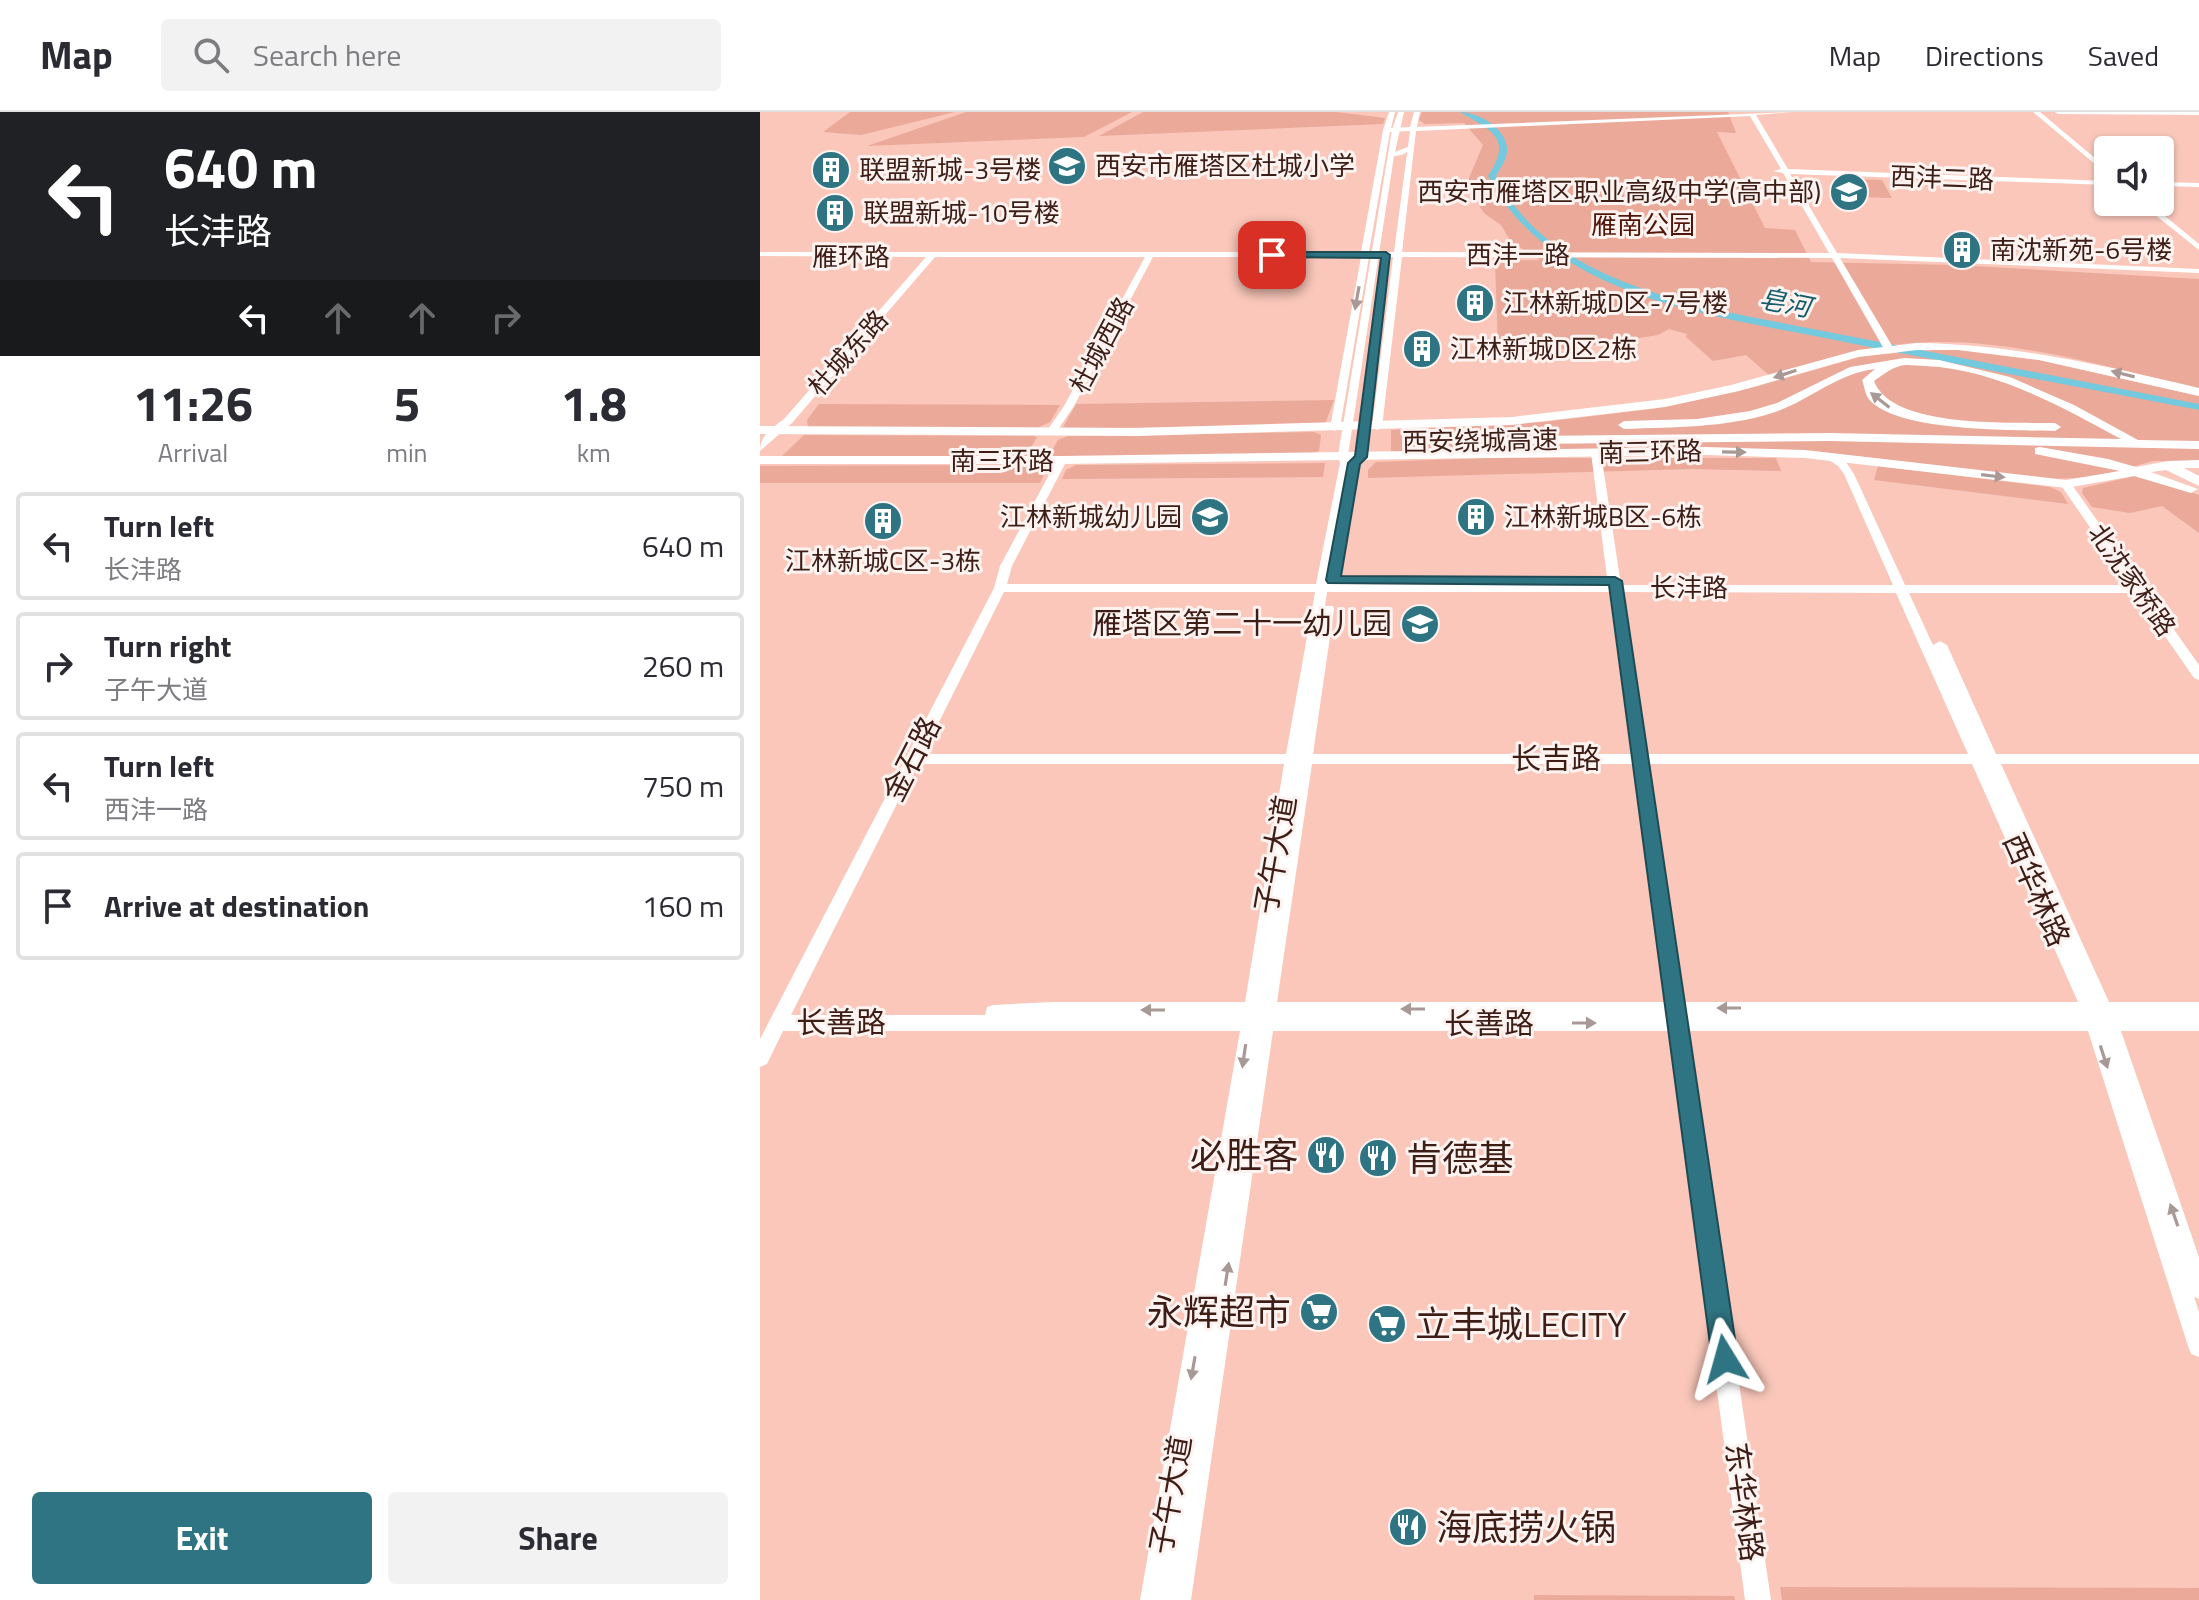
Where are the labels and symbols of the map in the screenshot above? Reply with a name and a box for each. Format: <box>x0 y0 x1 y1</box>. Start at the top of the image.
school or university icon: 西安市雁塔区杜城小学 <box>1046 145 1088 187</box>
place label: 西安市雁塔区杜城小学 <box>1095 146 1355 185</box>
building icon: 联盟新城-3号楼 <box>810 149 852 191</box>
place label: 联盟新城-3号楼 <box>859 150 1041 189</box>
street label: 西沣二路 <box>1889 156 1995 199</box>
school or university icon: 西安市雁塔区职业高级中学(高中部) <box>1828 171 1870 213</box>
place label: 西安市雁塔区职业高级中学(高中部) <box>1417 172 1821 211</box>
building icon: 联盟新城-10号楼 <box>814 192 856 234</box>
place label: 联盟新城-10号楼 <box>863 193 1060 232</box>
park label: 雁南公园 <box>1591 205 1695 244</box>
pin <box>1238 221 1306 289</box>
building icon: 南沈新苑-6号楼 <box>1941 229 1983 271</box>
place label: 南沈新苑-6号楼 <box>1990 230 2172 269</box>
street label: 西沣一路 <box>1466 235 1570 274</box>
street label: 雁环路 <box>812 237 890 276</box>
water label: 皂河 <box>1756 278 1819 328</box>
building icon: 江林新城D区-7号楼 <box>1454 282 1496 324</box>
place label: 江林新城D区-7号楼 <box>1503 283 1728 322</box>
one-way arrow <box>1350 286 1363 311</box>
street label: 杜城西路 <box>1060 290 1143 400</box>
street label: 杜城东路 <box>798 301 897 404</box>
building icon: 江林新城D区2栋 <box>1401 328 1443 370</box>
place label: 江林新城D区2栋 <box>1450 329 1637 368</box>
one-way arrow <box>2111 367 2136 380</box>
one-way arrow <box>1773 368 1797 381</box>
one-way arrow <box>1870 391 1891 408</box>
street label: 西安绕城高速 <box>1402 420 1558 461</box>
street label: 南三环路 <box>1598 431 1702 472</box>
street label: 南三环路 <box>950 441 1054 480</box>
one-way arrow <box>1722 445 1747 458</box>
one-way arrow <box>1980 470 2005 483</box>
school or university icon: 江林新城幼儿园 <box>1189 496 1231 538</box>
building icon: 江林新城B区-6栋 <box>1455 496 1497 538</box>
place label: 江林新城幼儿园 <box>1000 497 1182 536</box>
place label: 江林新城B区-6栋 <box>1504 497 1702 536</box>
building icon: 江林新城C区-3栋 <box>862 500 904 542</box>
street label: 北沈家桥路 <box>2079 515 2186 644</box>
place label: 江林新城C区-3栋 <box>785 541 981 580</box>
street label: 长沣路 <box>1650 568 1728 607</box>
place label: 雁塔区第二十一幼儿园 <box>1092 600 1392 646</box>
school or university icon: 雁塔区第二十一幼儿园 <box>1399 603 1441 645</box>
street label: 金石路 <box>870 708 952 809</box>
street label: 长吉路 <box>1511 735 1601 781</box>
street label: 子午大道 <box>1242 792 1308 918</box>
street label: 西华林路 <box>1991 825 2082 954</box>
street label: 长善路 <box>796 999 886 1045</box>
street label: 长善路 <box>1444 1000 1534 1046</box>
one-way arrow <box>1716 1002 1741 1014</box>
one-way arrow <box>1400 1003 1425 1015</box>
one-way arrow <box>1140 1004 1165 1016</box>
one-way arrow <box>1572 1017 1597 1029</box>
one-way arrow <box>1237 1044 1250 1069</box>
one-way arrow <box>2098 1046 2110 1070</box>
place label: 必胜客 <box>1190 1127 1298 1182</box>
place label: 肯德基 <box>1406 1130 1514 1185</box>
restaurant icon: 必胜客 <box>1305 1134 1347 1176</box>
restaurant icon: 肯德基 <box>1357 1137 1399 1179</box>
one-way arrow <box>2168 1202 2180 1226</box>
one-way arrow <box>1221 1261 1234 1286</box>
place label: 永辉超市 <box>1147 1284 1291 1339</box>
supermarket icon: 永辉超市 <box>1298 1291 1340 1333</box>
place label: 立丰城LECITY <box>1415 1296 1627 1351</box>
supermarket icon: 立丰城LECITY <box>1366 1303 1408 1345</box>
position arrow <box>1683 1317 1767 1401</box>
one-way arrow <box>1186 1356 1199 1381</box>
street label: 子午大道 <box>1137 1432 1203 1558</box>
street label: 东华林路 <box>1714 1439 1776 1564</box>
place label: 海底捞火锅 <box>1436 1499 1616 1554</box>
restaurant icon: 海底捞火锅 <box>1387 1506 1429 1548</box>

